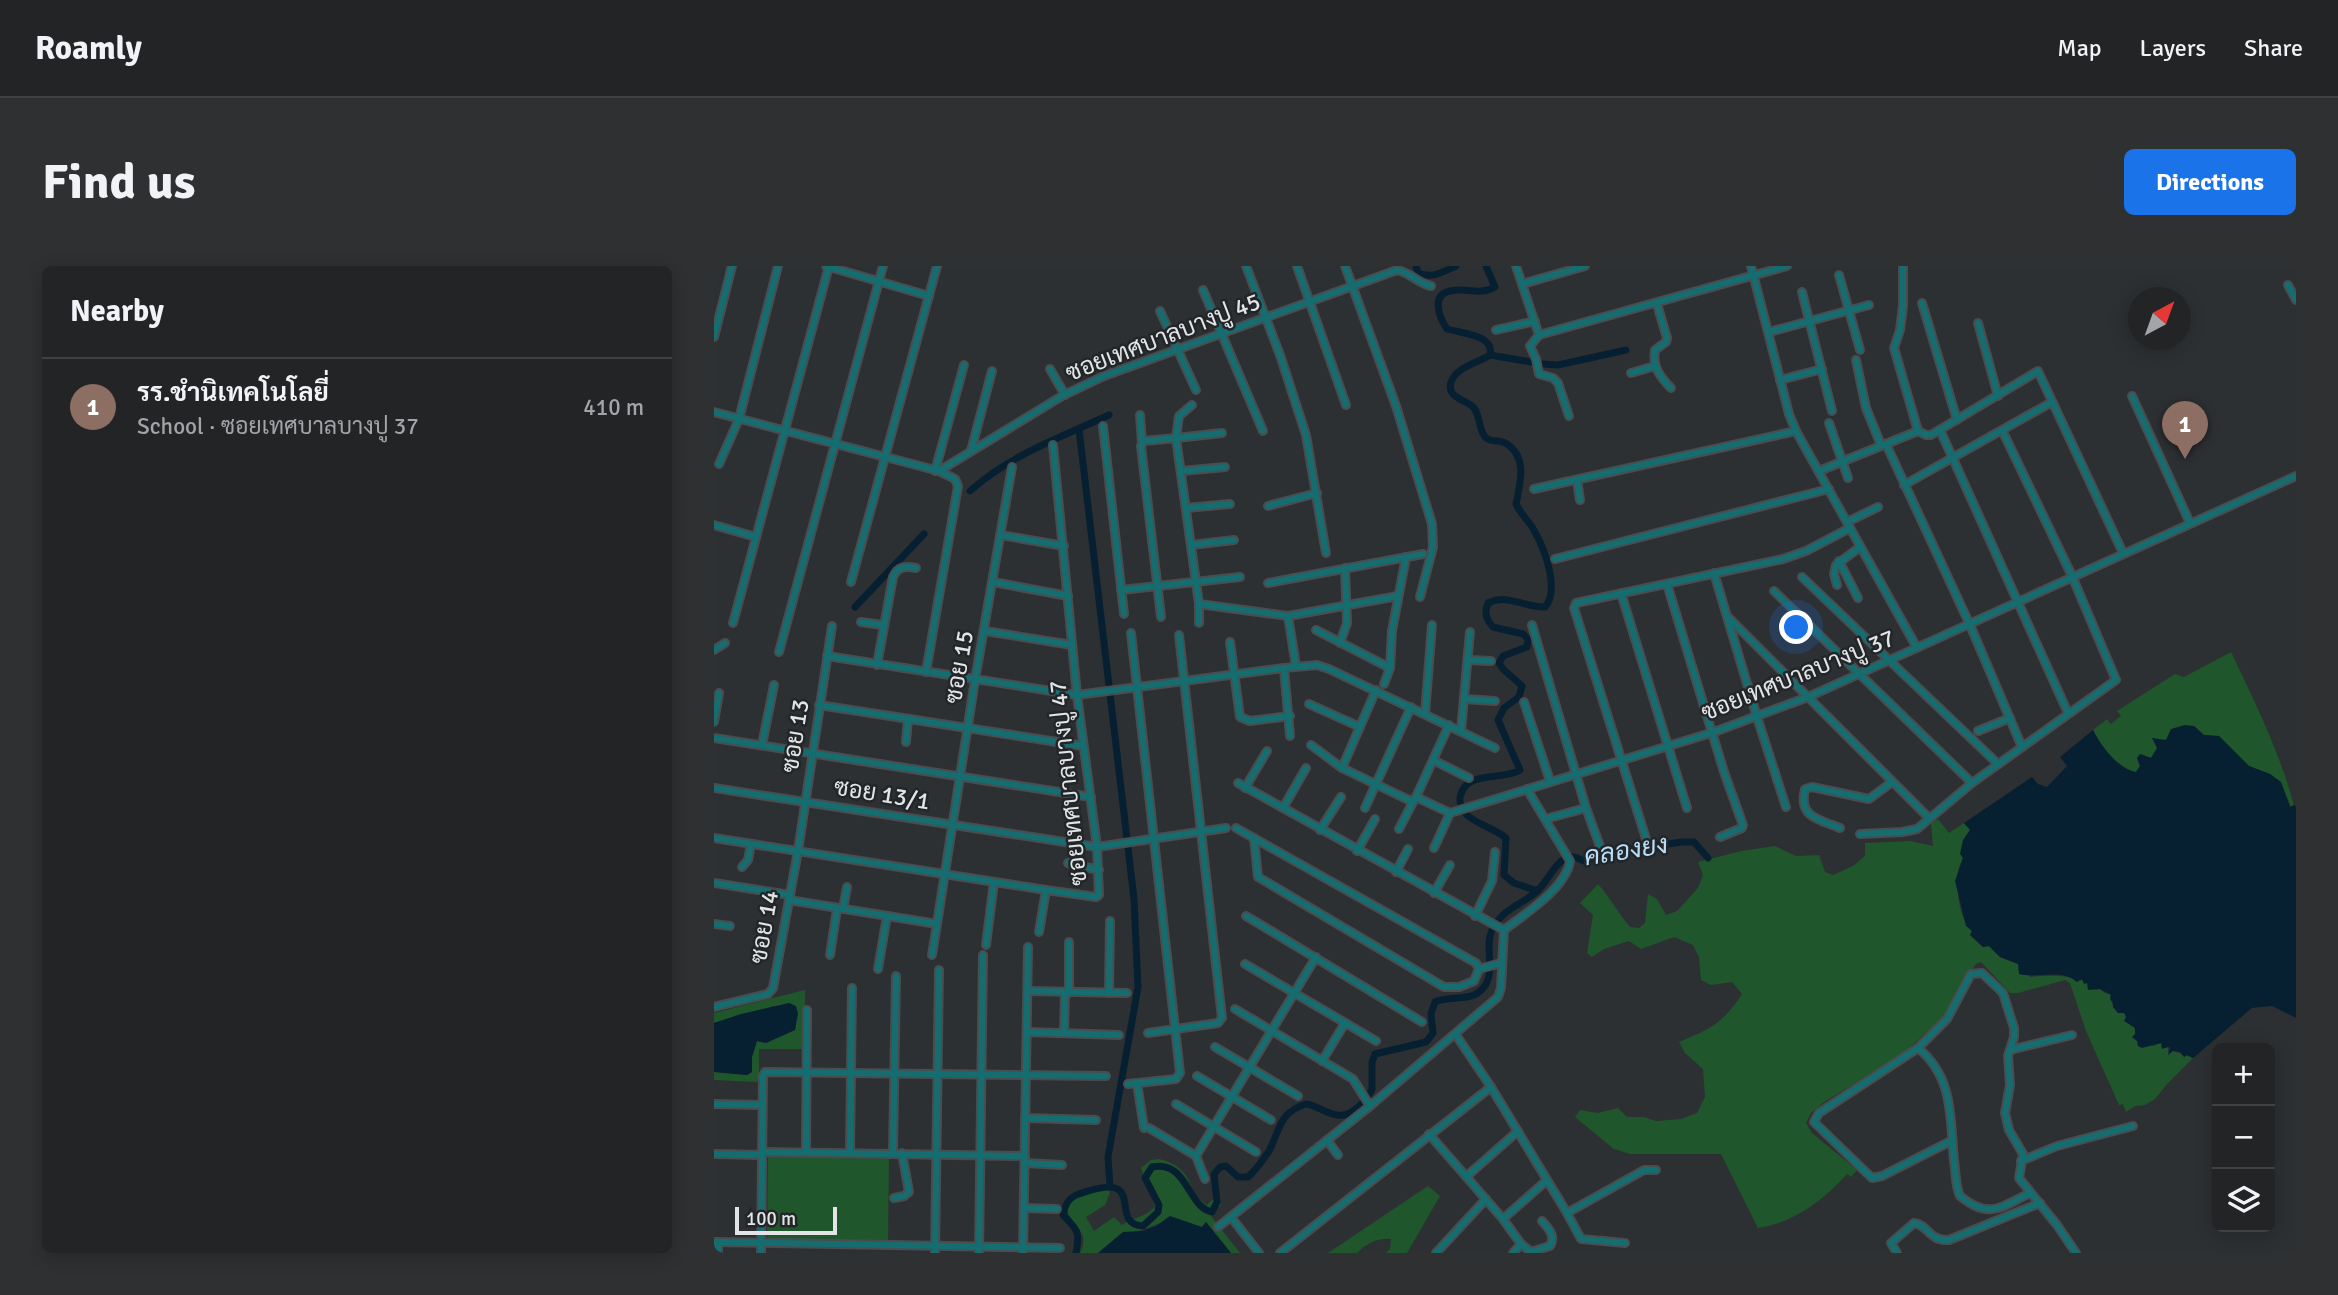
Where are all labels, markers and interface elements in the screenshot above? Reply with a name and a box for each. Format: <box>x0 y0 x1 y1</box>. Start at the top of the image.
text: Roamly <box>35 28 142 69</box>
text: Map <box>2057 33 2102 63</box>
text: Layers <box>2140 33 2206 63</box>
text: Share <box>2244 33 2303 63</box>
button: Directions <box>2124 149 2296 215</box>
text: Find us <box>42 152 195 212</box>
street label: ซอยเทศบาลบางปู 45 <box>1061 286 1265 390</box>
north arrow <box>2128 287 2191 350</box>
text: Nearby <box>70 293 164 330</box>
text: รร.ชำนิเทคโนโลยี่ <box>137 377 329 409</box>
text: 1 <box>87 393 99 422</box>
text: 410 m <box>583 393 644 422</box>
pin: 1 <box>2162 401 2208 459</box>
text: School · ซอยเทศบาลบางปู 37 <box>137 412 419 441</box>
your location <box>1779 610 1813 644</box>
street label: ซอยเทศบาลบางปู 37 <box>1697 622 1900 729</box>
street label: ซอย 15 <box>938 628 980 706</box>
street label: ซอยเทศบาลบางปู 47 <box>1042 679 1096 887</box>
street label: ซอย 13 <box>774 697 816 775</box>
street label: ซอย 13/1 <box>832 772 932 816</box>
water label: คลองยง <box>1582 829 1670 873</box>
street label: ซอย 14 <box>743 888 785 966</box>
map controls <box>2212 1043 2275 1232</box>
button: + <box>2212 1043 2275 1106</box>
button: − <box>2212 1106 2275 1169</box>
button: layers <box>2212 1169 2275 1232</box>
scale bar <box>735 1204 836 1236</box>
text: 100 m <box>746 1207 796 1231</box>

